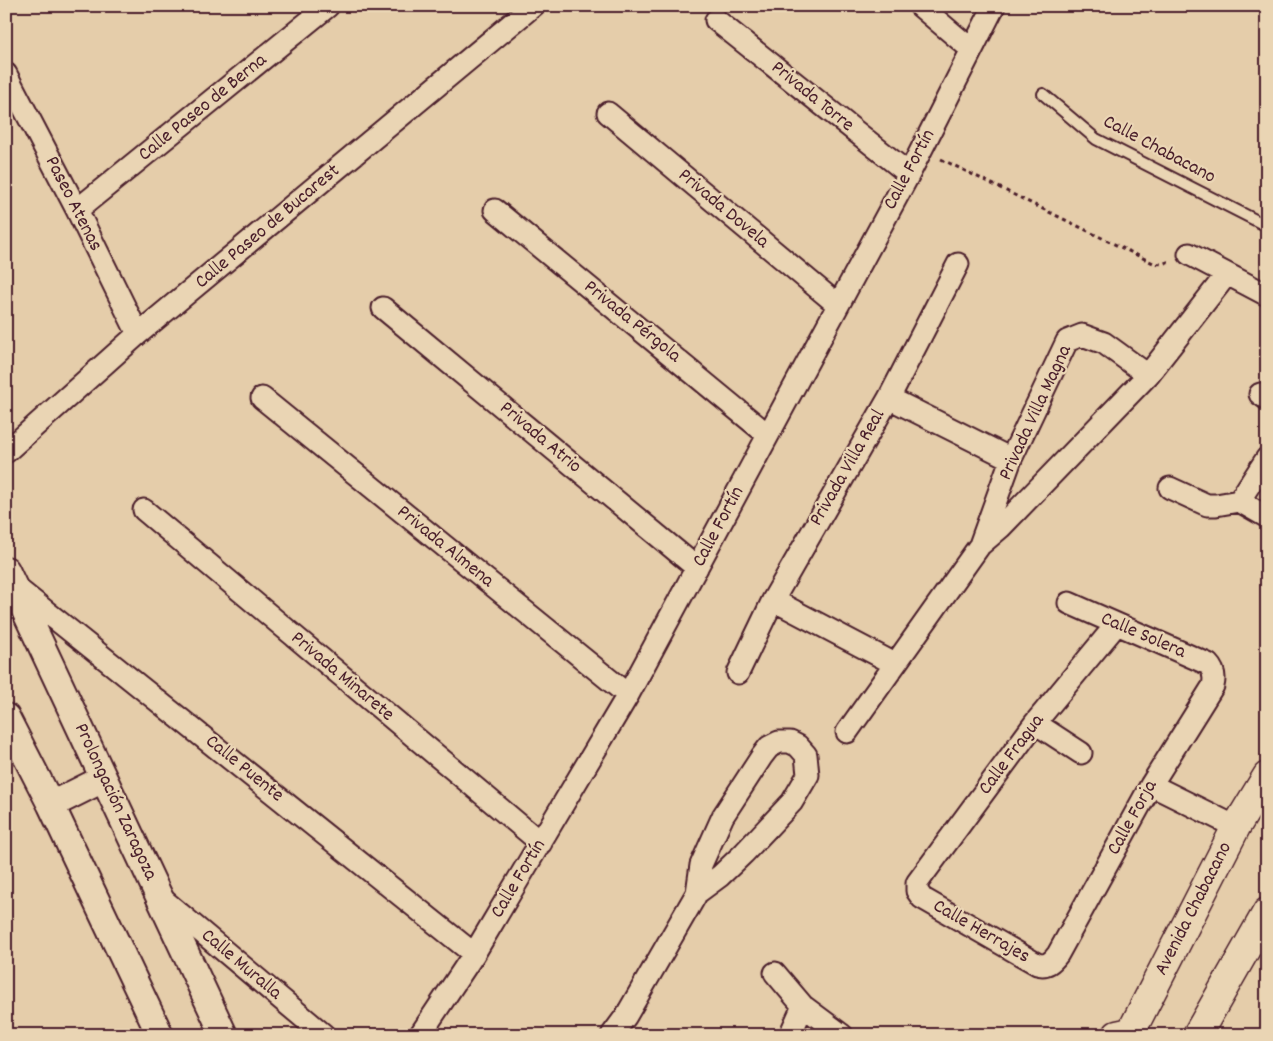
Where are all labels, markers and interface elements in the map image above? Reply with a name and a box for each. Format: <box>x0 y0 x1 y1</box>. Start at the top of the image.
street label: Calle Paseo de Berna <box>133 47 274 169</box>
street label: Privada Torre <box>764 55 860 139</box>
street label: Calle Chabacano <box>1098 108 1220 192</box>
street label: Calle Fortín <box>877 125 943 215</box>
street label: Paseo Atenas <box>37 152 109 256</box>
street label: Calle Paseo de Bucarest <box>189 158 347 296</box>
street label: Privada Dovela <box>671 162 775 256</box>
street label: Privada Pérgola <box>577 274 687 370</box>
street label: Privada Villa Magna <box>992 340 1080 485</box>
street label: Privada Atrio <box>493 395 587 481</box>
street label: Privada Villa Real <box>803 404 893 532</box>
street label: Calle Fortín <box>686 482 752 572</box>
street label: Privada Almena <box>390 499 500 595</box>
street label: Calle Solera <box>1096 605 1191 667</box>
street label: Privada Minarete <box>284 625 400 729</box>
street label: Calle Fragua <box>972 708 1052 801</box>
street label: Prolongación Zaragoza <box>66 719 164 886</box>
street label: Calle Puente <box>199 729 290 810</box>
street label: Calle Forja <box>1101 775 1165 861</box>
street label: Calle Fortín <box>484 834 554 924</box>
street label: Avenida Chabacano <box>1148 837 1240 981</box>
street label: Calle Herrajes <box>927 893 1035 971</box>
street label: Calle Muralla <box>194 923 288 1008</box>

